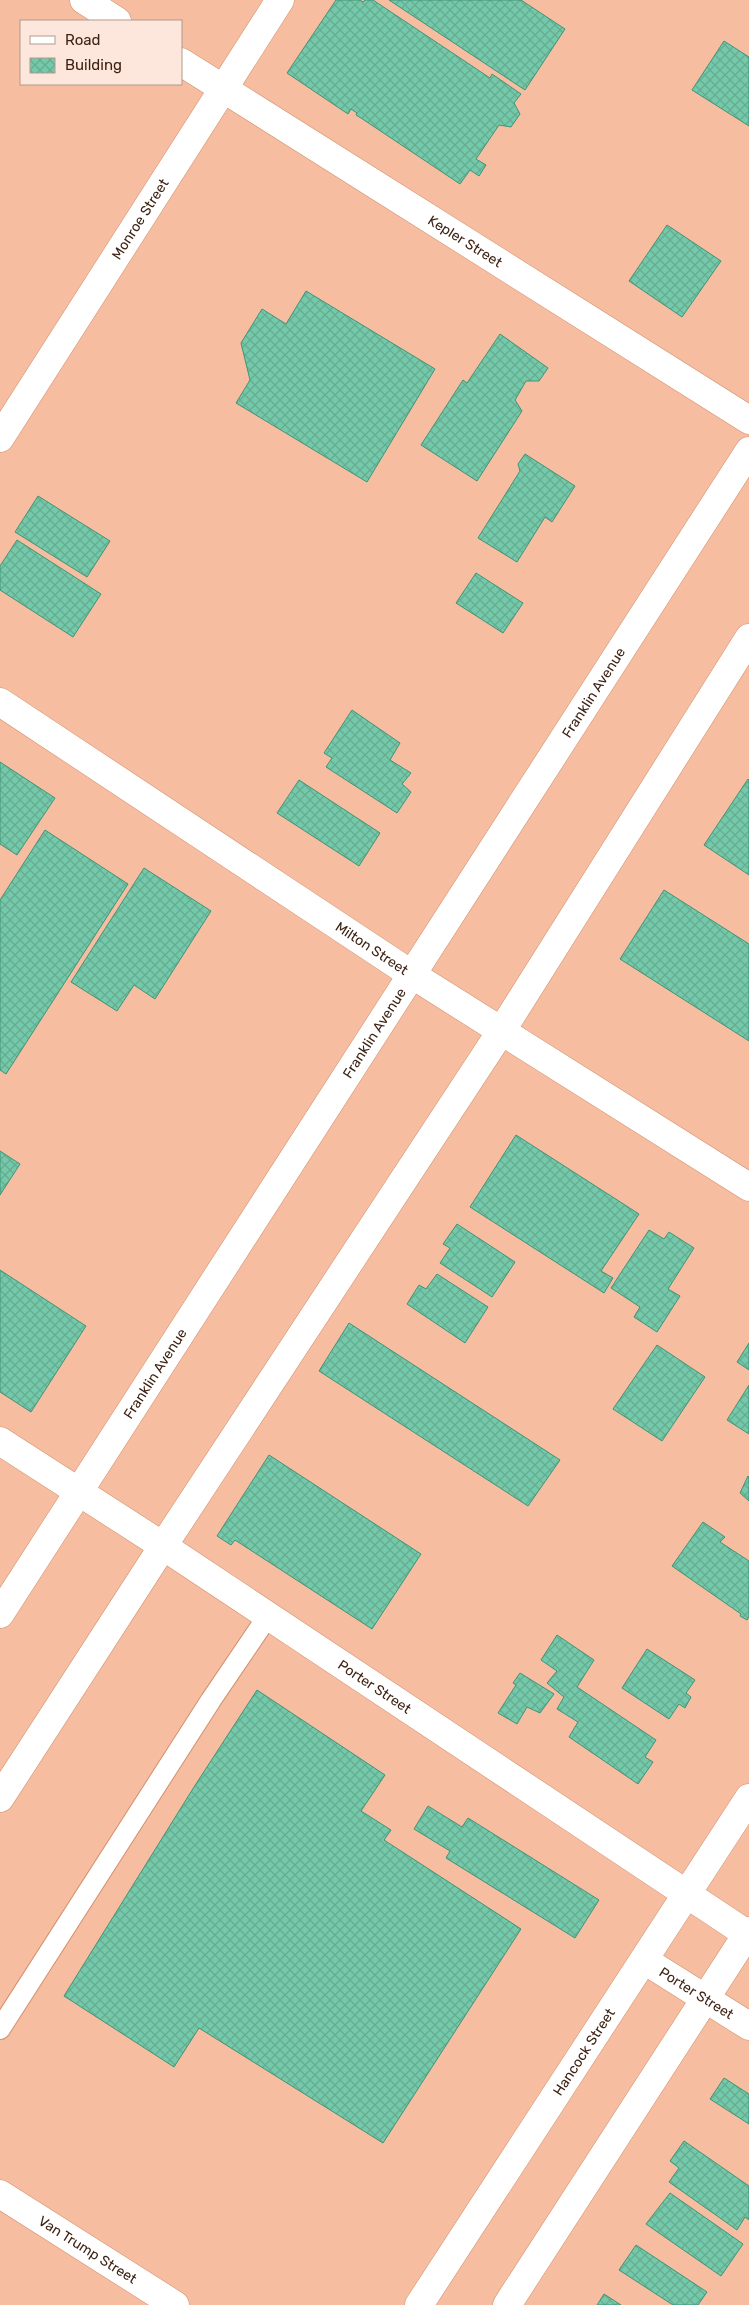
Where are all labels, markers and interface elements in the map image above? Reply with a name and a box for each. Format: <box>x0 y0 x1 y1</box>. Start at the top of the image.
legend <box>20 20 182 85</box>
text: Road <box>65 31 101 49</box>
text: Building <box>65 56 122 74</box>
street label: Monroe Street <box>108 175 173 263</box>
street label: Kepler Street <box>425 212 506 272</box>
street label: Franklin Avenue <box>559 644 629 741</box>
street label: Milton Street <box>332 918 412 979</box>
street label: Franklin Avenue <box>339 985 410 1082</box>
street label: Franklin Avenue <box>120 1325 191 1422</box>
street label: Porter Street <box>334 1657 415 1718</box>
street label: Porter Street <box>656 1964 737 2023</box>
street label: Hancock Street <box>550 2005 619 2099</box>
street label: Van Trump Street <box>35 2213 140 2288</box>

